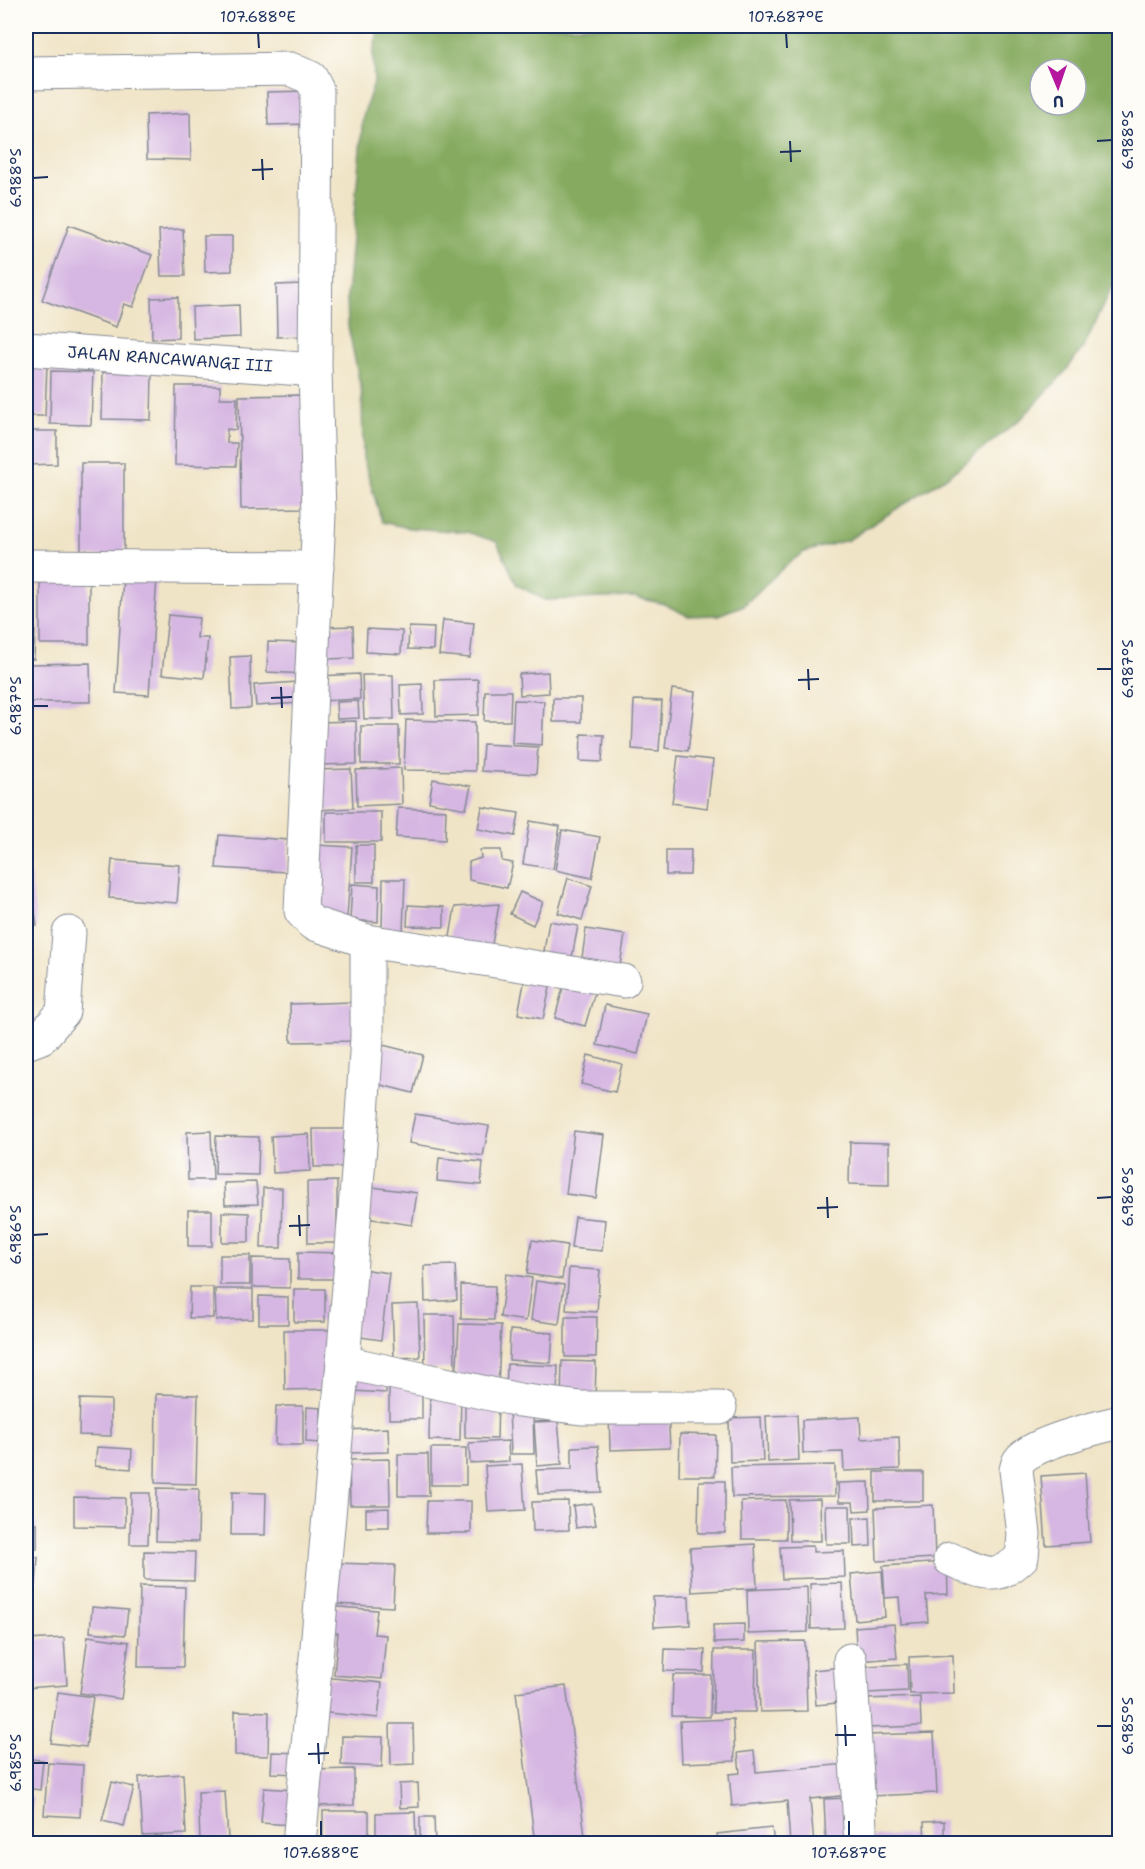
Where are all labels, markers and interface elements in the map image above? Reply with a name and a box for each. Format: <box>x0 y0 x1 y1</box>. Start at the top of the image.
text: 107.688°E <box>220 7 296 27</box>
text: 107.687°E <box>748 7 824 27</box>
north arrow <box>1028 57 1088 117</box>
text: U <box>1053 91 1064 112</box>
text: 6.988°S <box>1118 110 1138 170</box>
text: 6.988°S <box>6 148 26 208</box>
street label: JALAN RANCAWANGI III <box>67 341 273 377</box>
text: 6.987°S <box>1118 640 1138 698</box>
text: 6.987°S <box>6 677 26 735</box>
text: 6.986°S <box>1118 1167 1138 1227</box>
text: 6.986°S <box>6 1205 26 1265</box>
text: 6.985°S <box>1118 1697 1138 1755</box>
text: 6.985°S <box>6 1734 26 1792</box>
text: 107.688°E <box>283 1843 359 1863</box>
text: 107.687°E <box>811 1843 887 1863</box>

